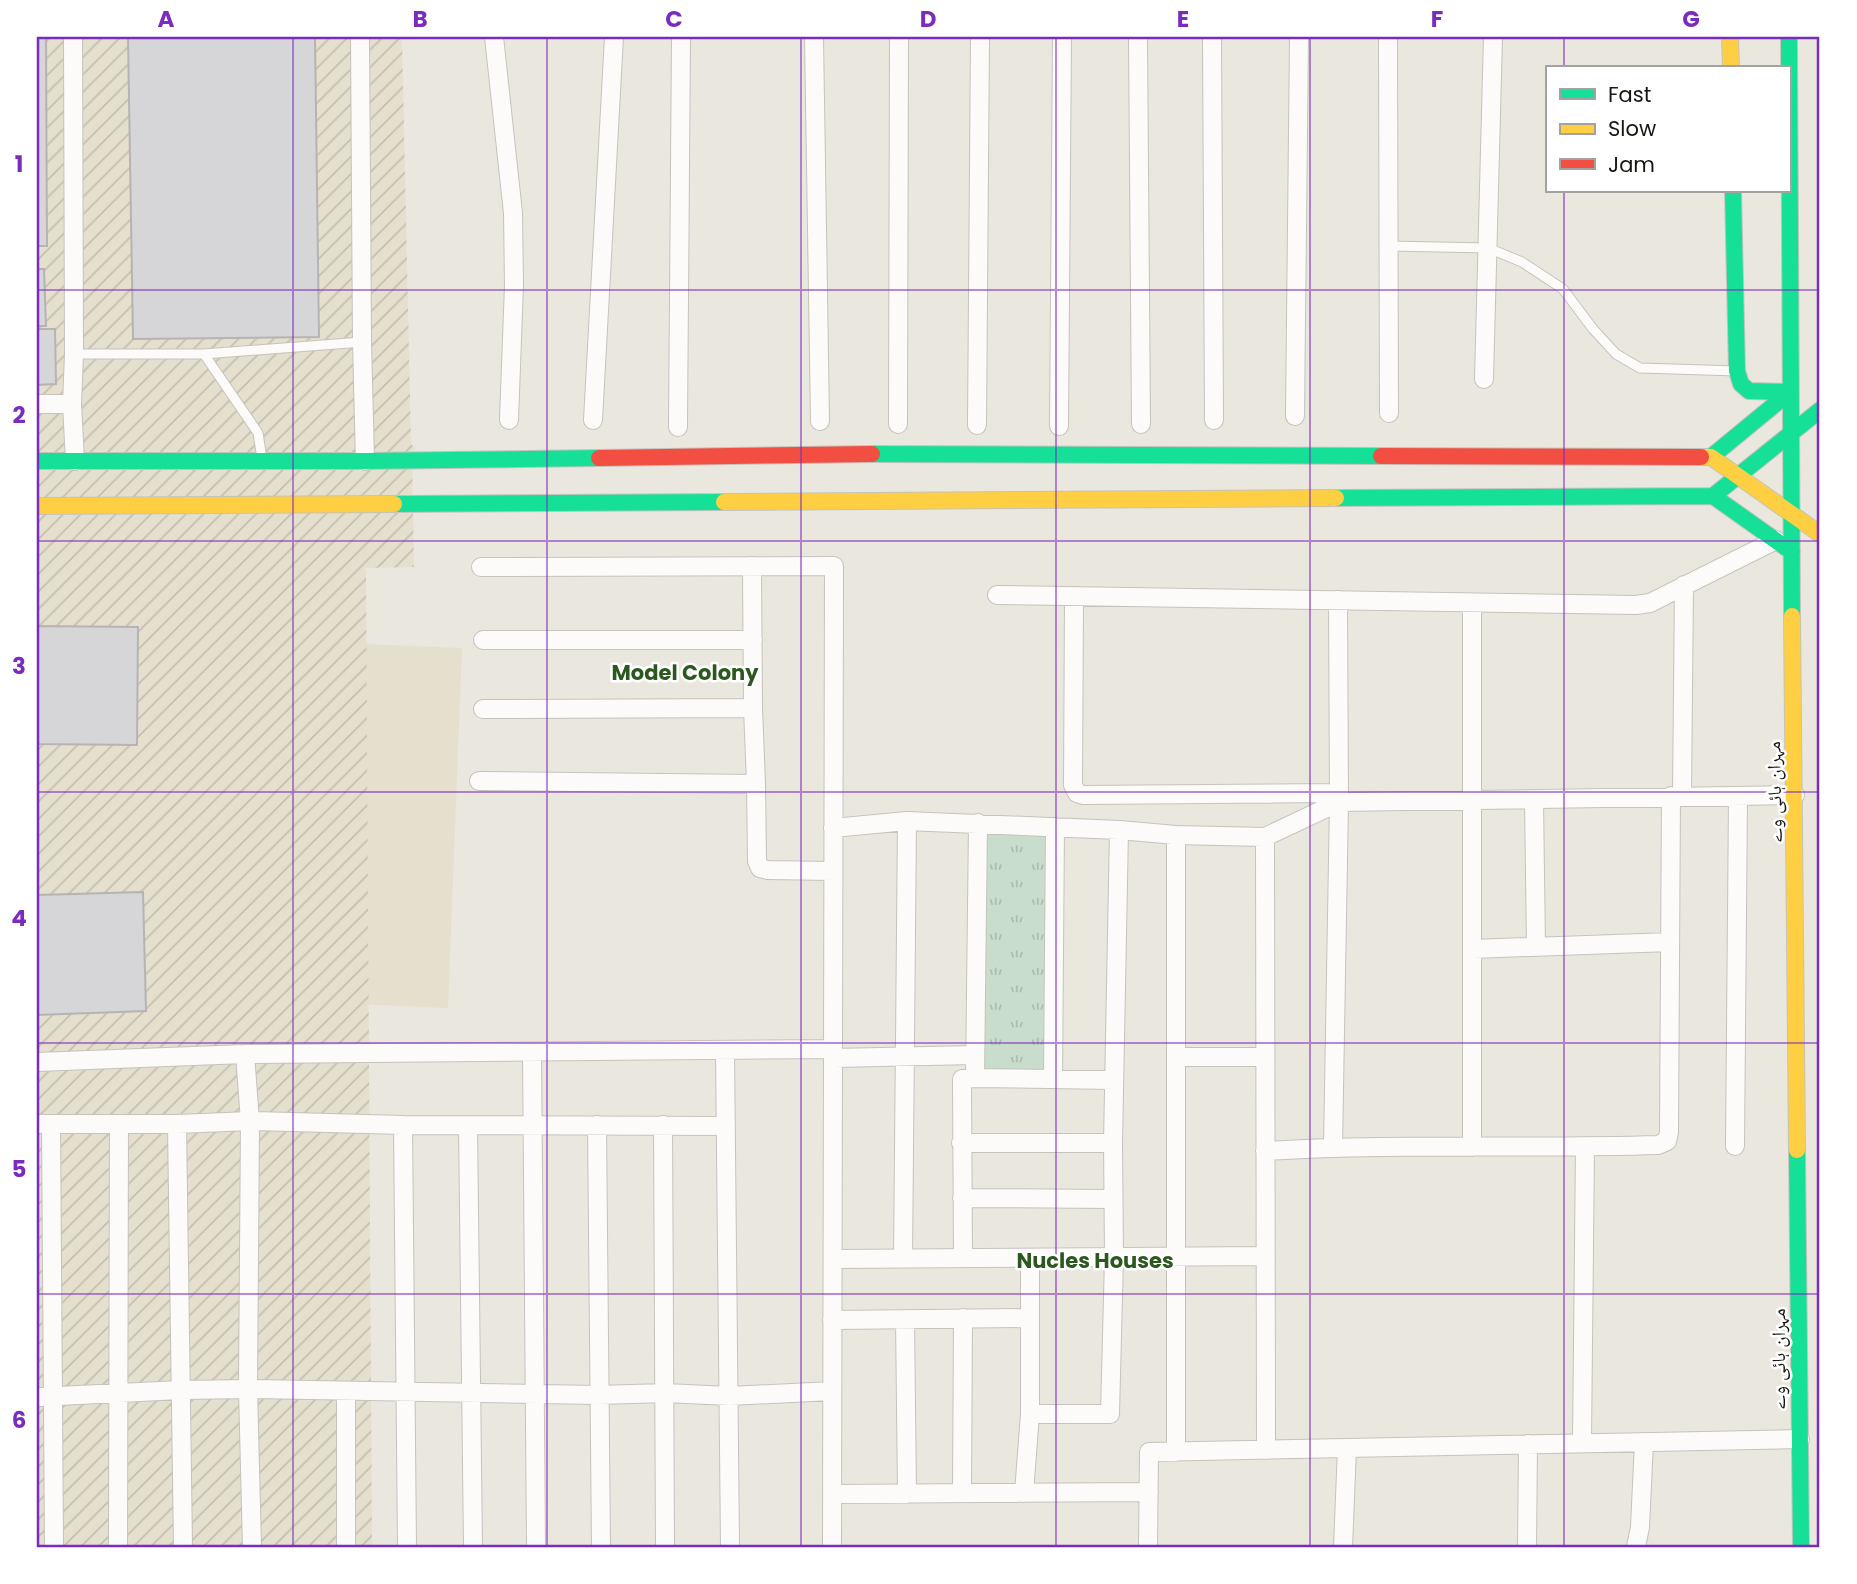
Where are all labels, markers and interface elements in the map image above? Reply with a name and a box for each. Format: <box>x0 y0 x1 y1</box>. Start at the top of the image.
text: A <box>158 3 175 35</box>
text: B <box>412 3 428 35</box>
text: C <box>665 3 683 35</box>
text: D <box>920 3 936 35</box>
text: E <box>1177 3 1189 35</box>
text: F <box>1431 3 1443 35</box>
text: G <box>1682 3 1700 35</box>
legend <box>1546 66 1790 192</box>
text: Fast <box>1608 80 1651 109</box>
text: Slow <box>1608 114 1656 143</box>
text: 1 <box>15 148 23 180</box>
text: Jam <box>1608 150 1655 179</box>
text: 2 <box>12 399 26 431</box>
text: 3 <box>12 650 26 682</box>
district label: Model Colony <box>612 658 759 687</box>
street label: مہران ہائی وے <box>1760 741 1789 843</box>
text: 4 <box>11 902 27 934</box>
text: 5 <box>12 1153 26 1185</box>
district label: Nucles Houses <box>1016 1246 1174 1275</box>
street label: مہران ہائی وے <box>1765 1308 1792 1410</box>
text: 6 <box>12 1404 26 1436</box>

